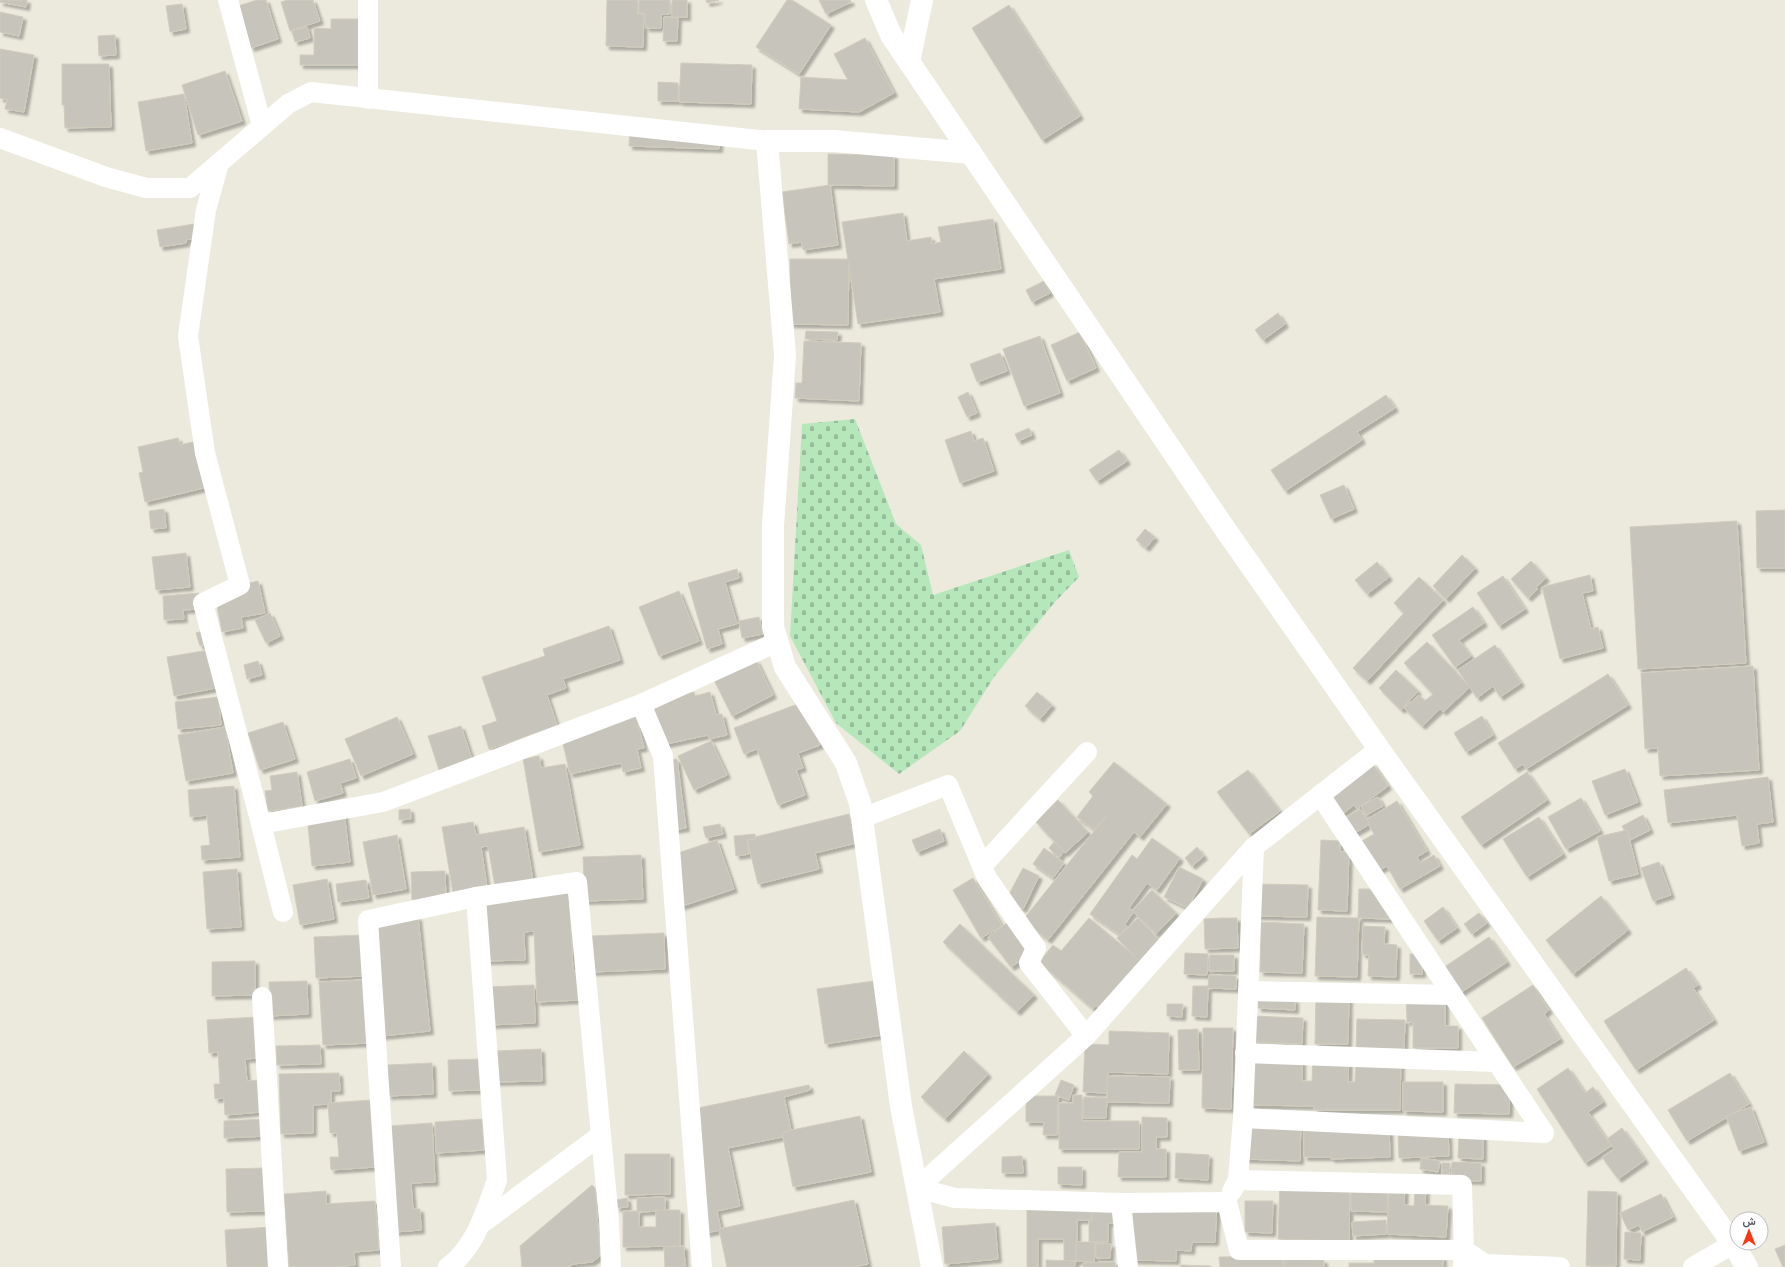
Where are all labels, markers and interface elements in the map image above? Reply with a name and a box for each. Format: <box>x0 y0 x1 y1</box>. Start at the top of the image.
north arrow <box>1729 1211 1769 1251</box>
text: ش <box>1742 1215 1756 1228</box>

